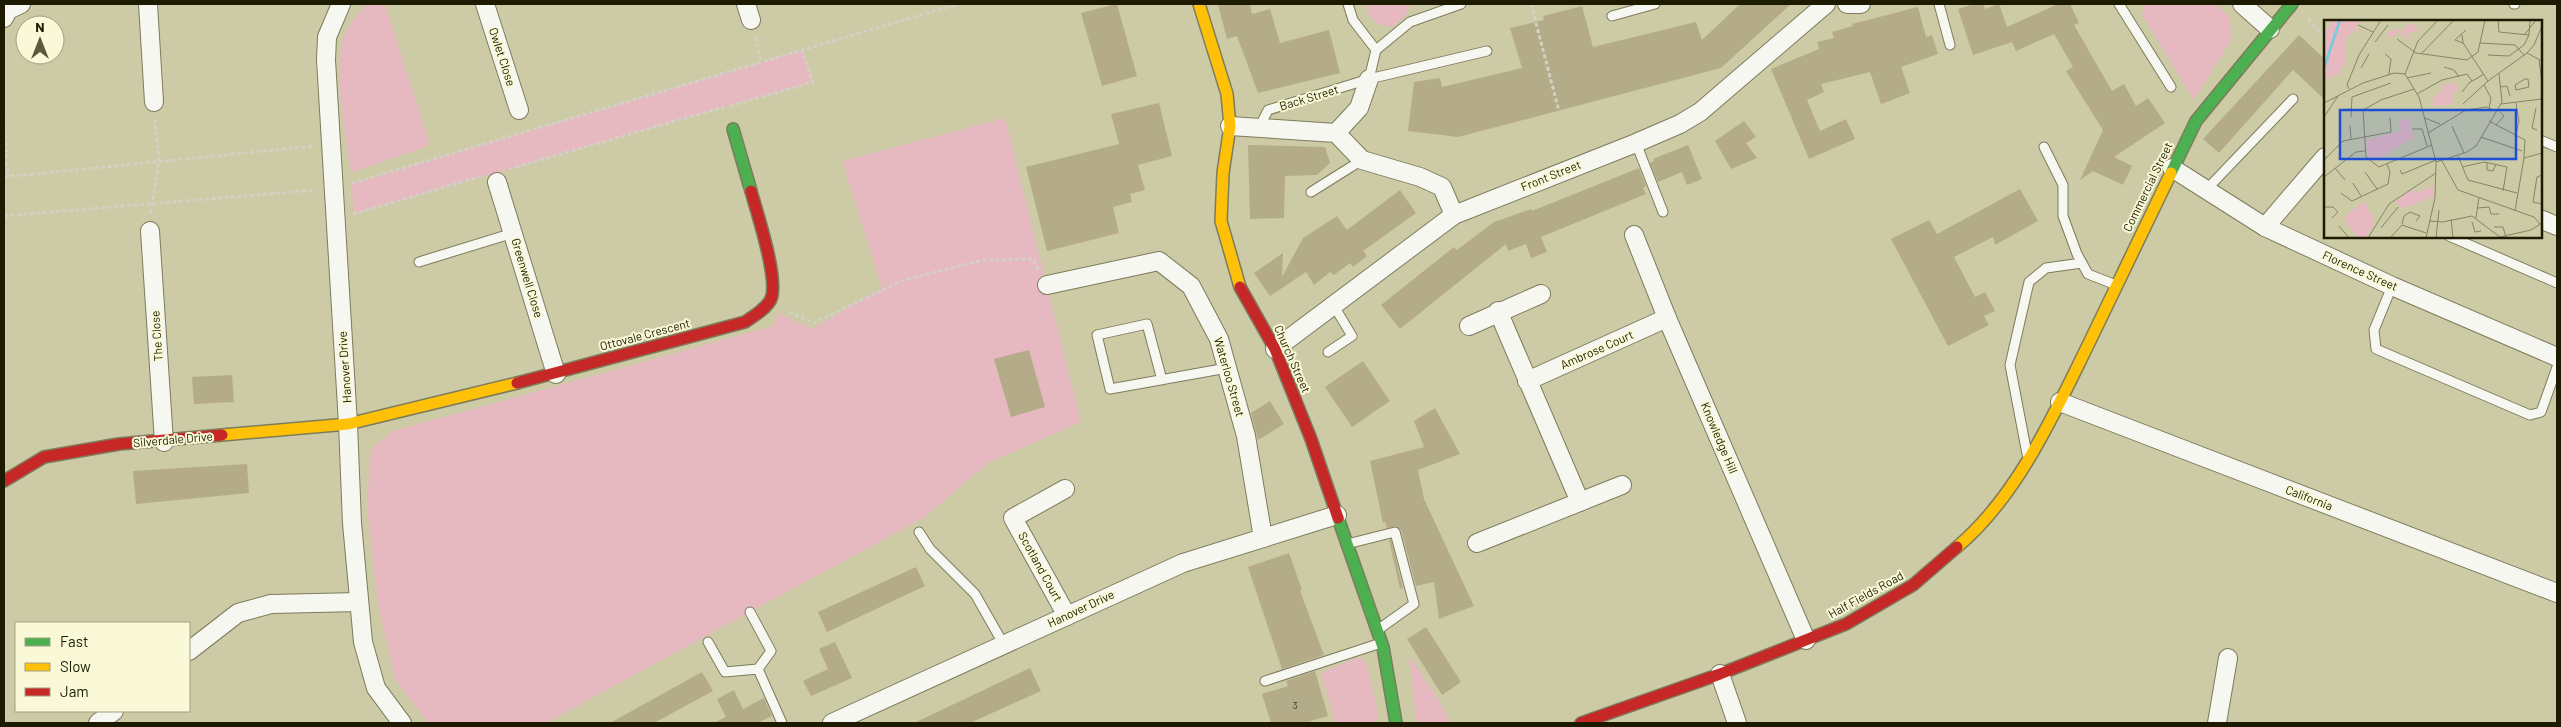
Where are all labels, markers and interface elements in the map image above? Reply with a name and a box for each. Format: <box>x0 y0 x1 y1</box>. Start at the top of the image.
north arrow <box>15 15 65 65</box>
text: N <box>35 18 45 35</box>
inset map <box>2324 20 2541 238</box>
street label: Owlet Close <box>487 26 519 88</box>
street label: Back Street <box>1277 81 1340 113</box>
street label: Commercial Street <box>2119 140 2175 234</box>
street label: Front Street <box>1519 157 1583 193</box>
street label: Greenwell Close <box>509 236 547 319</box>
street label: Florence Street <box>2321 247 2400 293</box>
street label: The Close <box>147 310 165 362</box>
street label: Ottovale Crescent <box>598 315 691 353</box>
street label: Church Street <box>1272 323 1314 394</box>
street label: Ambrose Court <box>1558 327 1635 371</box>
street label: Hanover Drive <box>335 331 353 404</box>
street label: Waterloo Street <box>1212 335 1248 418</box>
street label: Knowledge Hill <box>1699 400 1741 475</box>
street label: Silverdale Drive <box>132 429 213 449</box>
street label: California <box>2284 482 2335 512</box>
street label: Scotland Court <box>1016 529 1066 604</box>
street label: Half Fields Road <box>1826 568 1906 621</box>
street label: Hanover Drive <box>1045 587 1116 630</box>
legend <box>15 622 190 712</box>
text: Fast <box>60 632 88 650</box>
text: Slow <box>60 657 91 675</box>
text: Jam <box>60 682 89 700</box>
house number: 3 <box>1292 699 1298 711</box>

